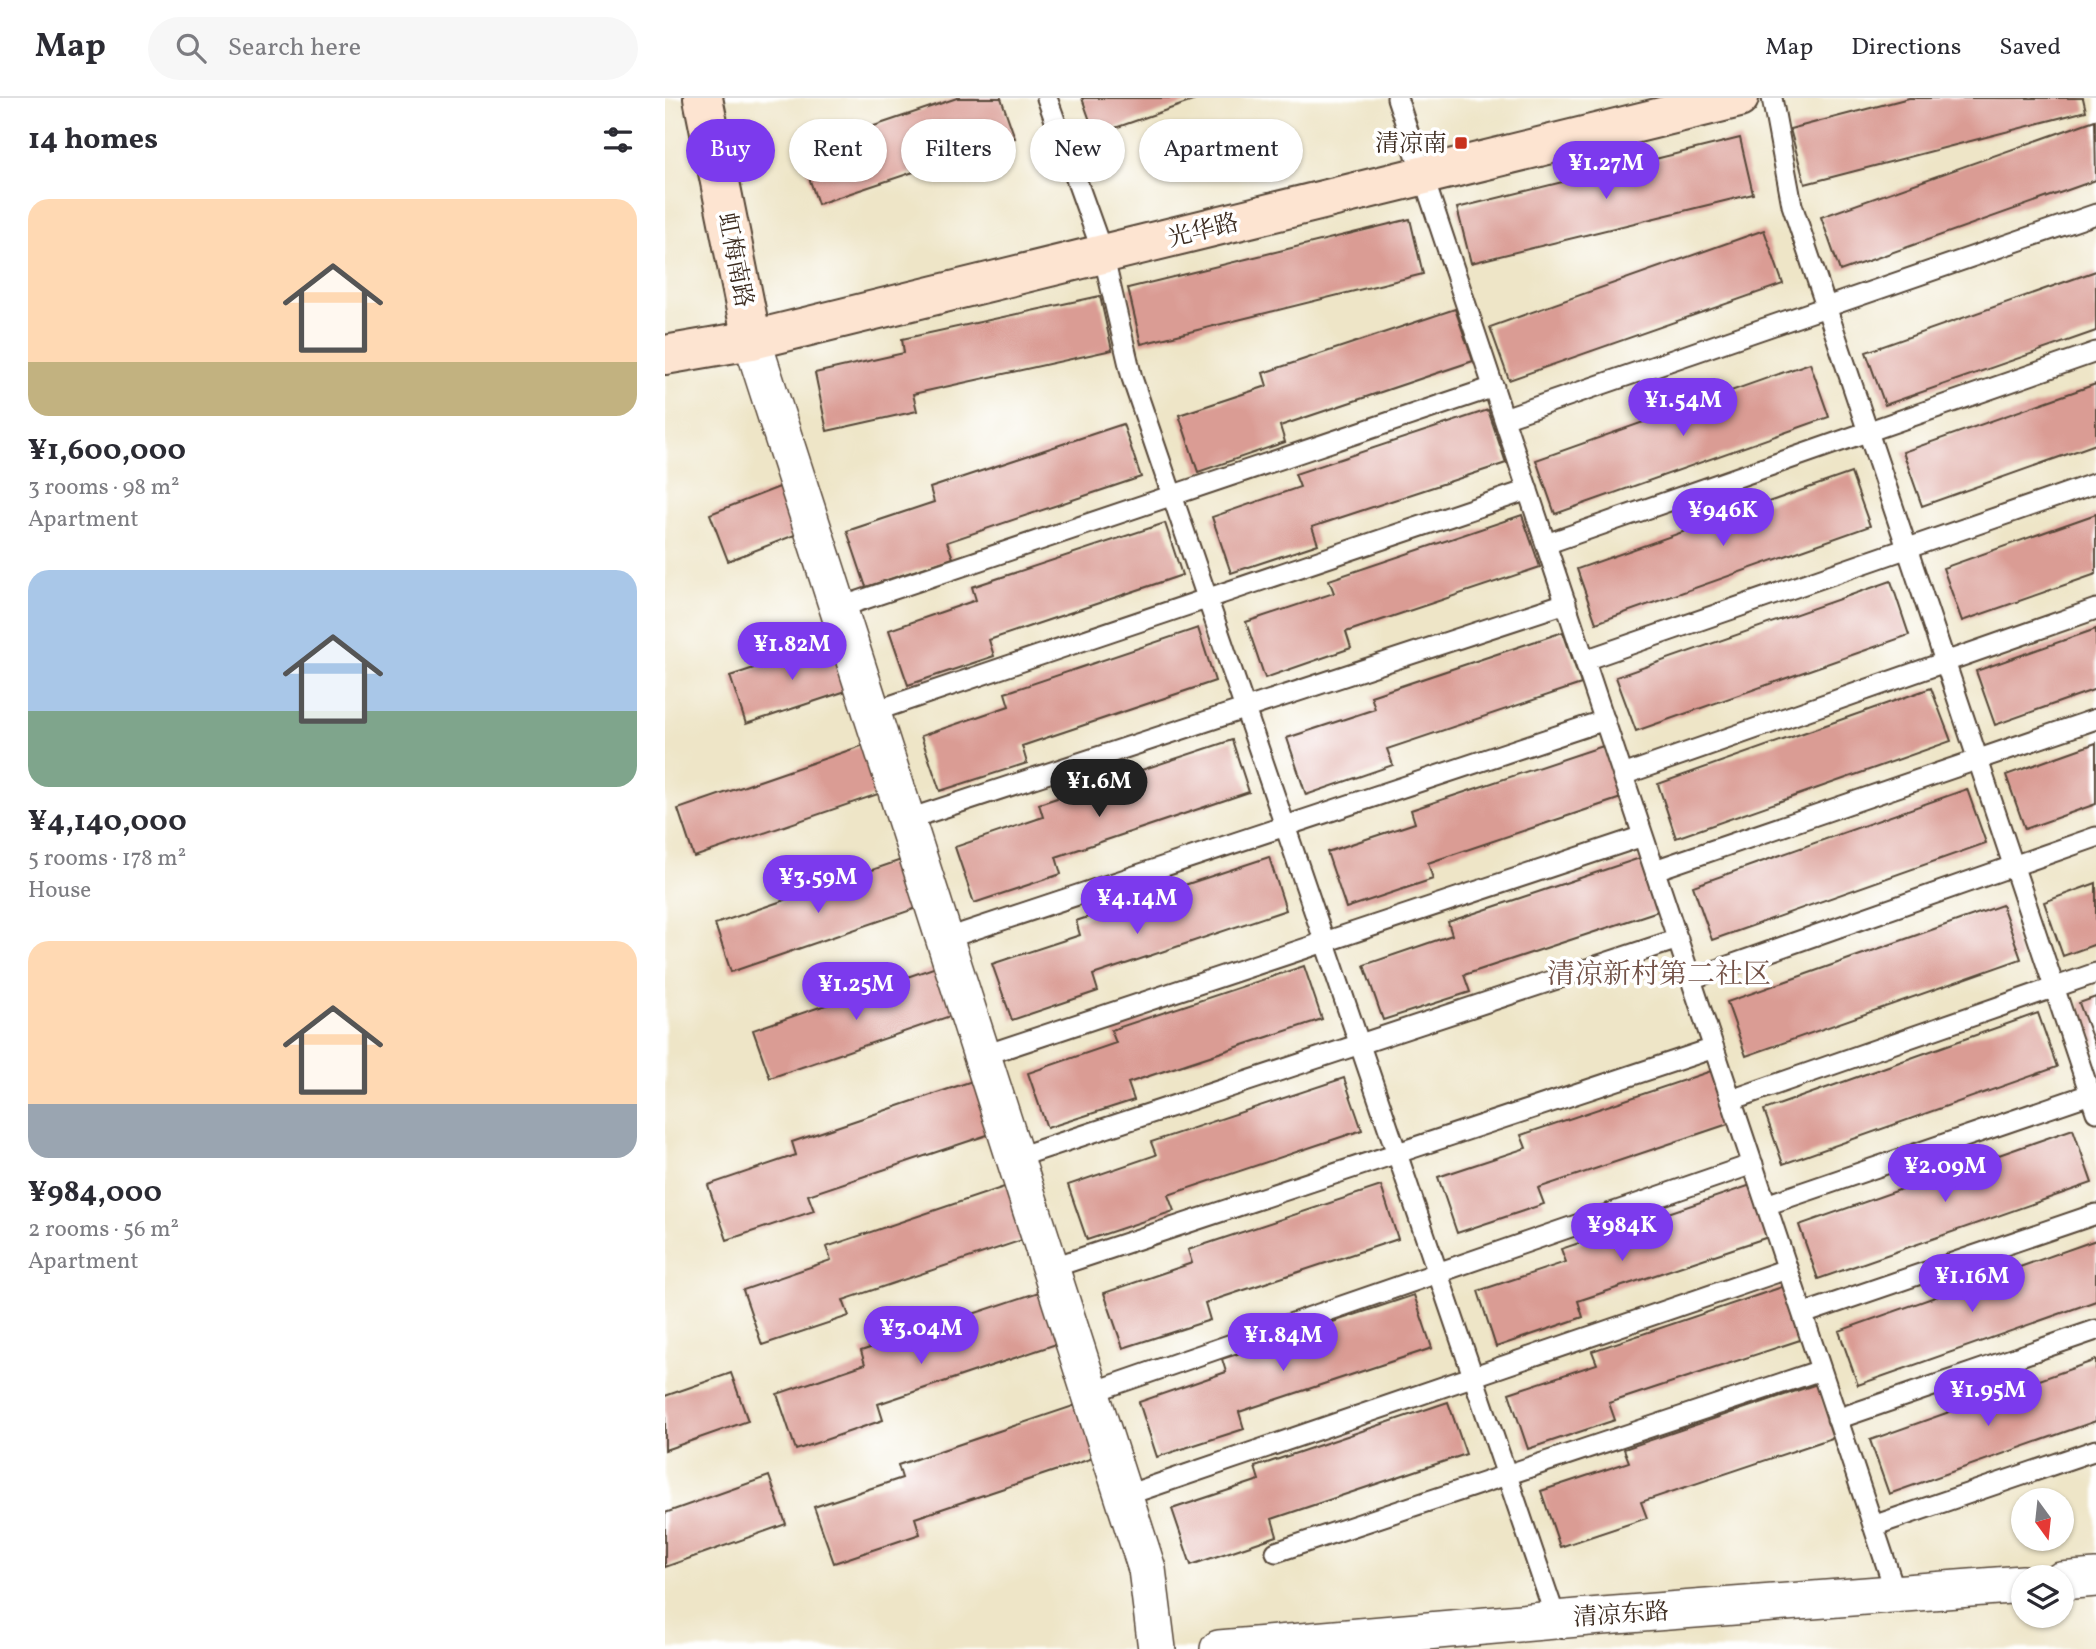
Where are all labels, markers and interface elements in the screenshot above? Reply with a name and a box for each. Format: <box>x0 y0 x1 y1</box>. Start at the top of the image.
search box <box>148 17 638 80</box>
text: Map <box>35 25 106 71</box>
icon: search <box>172 29 210 67</box>
text: Search here <box>228 30 361 66</box>
text: Map <box>1765 31 1813 65</box>
text: Directions <box>1851 31 1961 65</box>
text: Saved <box>1999 31 2061 65</box>
text: 14 homes <box>28 119 158 161</box>
chip: Buy <box>686 119 775 182</box>
chip: Rent <box>789 119 887 182</box>
chip: Filters <box>901 119 1016 182</box>
chip: New <box>1030 119 1125 182</box>
chip: Apartment <box>1139 119 1303 182</box>
icon: filters <box>599 121 637 159</box>
place label: 清凉南 <box>1375 128 1447 162</box>
marker: 清凉南 <box>1453 135 1469 151</box>
pin: ¥1.27M <box>1549 141 1663 201</box>
text: ¥1.27M <box>1568 148 1644 180</box>
street label: 光华路 <box>1164 207 1243 257</box>
street label: 虹梅南路 <box>708 210 760 311</box>
icon: home <box>270 245 396 371</box>
pin: ¥1.54M <box>1626 378 1740 438</box>
text: ¥1.54M <box>1644 385 1722 417</box>
text: ¥1,600,000 <box>28 430 186 472</box>
text: 3 rooms · 98 m² <box>28 472 180 504</box>
pin: ¥946K <box>1674 489 1772 548</box>
text: ¥946K <box>1688 495 1758 527</box>
text: Apartment <box>28 504 139 536</box>
icon: home <box>270 616 396 742</box>
pin: ¥1.82M <box>735 622 849 682</box>
text: ¥1.82M <box>754 629 830 661</box>
pin: ¥1.6M <box>1050 760 1148 819</box>
text: ¥1.6M <box>1066 766 1132 798</box>
text: ¥4,140,000 <box>28 801 187 843</box>
text: 5 rooms · 178 m² <box>28 843 186 875</box>
pin: ¥3.59M <box>761 856 875 915</box>
text: ¥3.59M <box>779 862 857 894</box>
text: House <box>28 875 91 907</box>
pin: ¥4.14M <box>1080 876 1194 936</box>
text: ¥4.14M <box>1097 883 1177 915</box>
district label: 清凉新村第二社区 <box>1547 956 1771 995</box>
pin: ¥1.25M <box>799 962 913 1022</box>
text: ¥1.25M <box>818 969 894 1001</box>
icon: home <box>270 987 396 1113</box>
pin: ¥2.09M <box>1888 1144 2002 1204</box>
text: ¥2.09M <box>1904 1151 1986 1183</box>
text: ¥984,000 <box>28 1172 162 1214</box>
pin: ¥984K <box>1573 1204 1671 1263</box>
text: ¥984K <box>1587 1210 1657 1242</box>
text: 2 rooms · 56 m² <box>28 1214 179 1246</box>
text: Apartment <box>28 1246 139 1278</box>
pin: ¥1.16M <box>1915 1254 2029 1314</box>
text: ¥1.16M <box>1935 1261 2009 1293</box>
pin: ¥3.04M <box>864 1306 978 1366</box>
text: ¥3.04M <box>880 1313 962 1345</box>
pin: ¥1.84M <box>1226 1314 1340 1373</box>
text: ¥1.84M <box>1244 1320 1322 1352</box>
pin: ¥1.95M <box>1931 1368 2045 1428</box>
text: ¥1.95M <box>1950 1375 2026 1407</box>
north arrow <box>2011 1488 2074 1550</box>
map controls <box>2011 1488 2074 1628</box>
button: layers <box>2011 1565 2074 1628</box>
street label: 清凉东路 <box>1572 1596 1670 1636</box>

